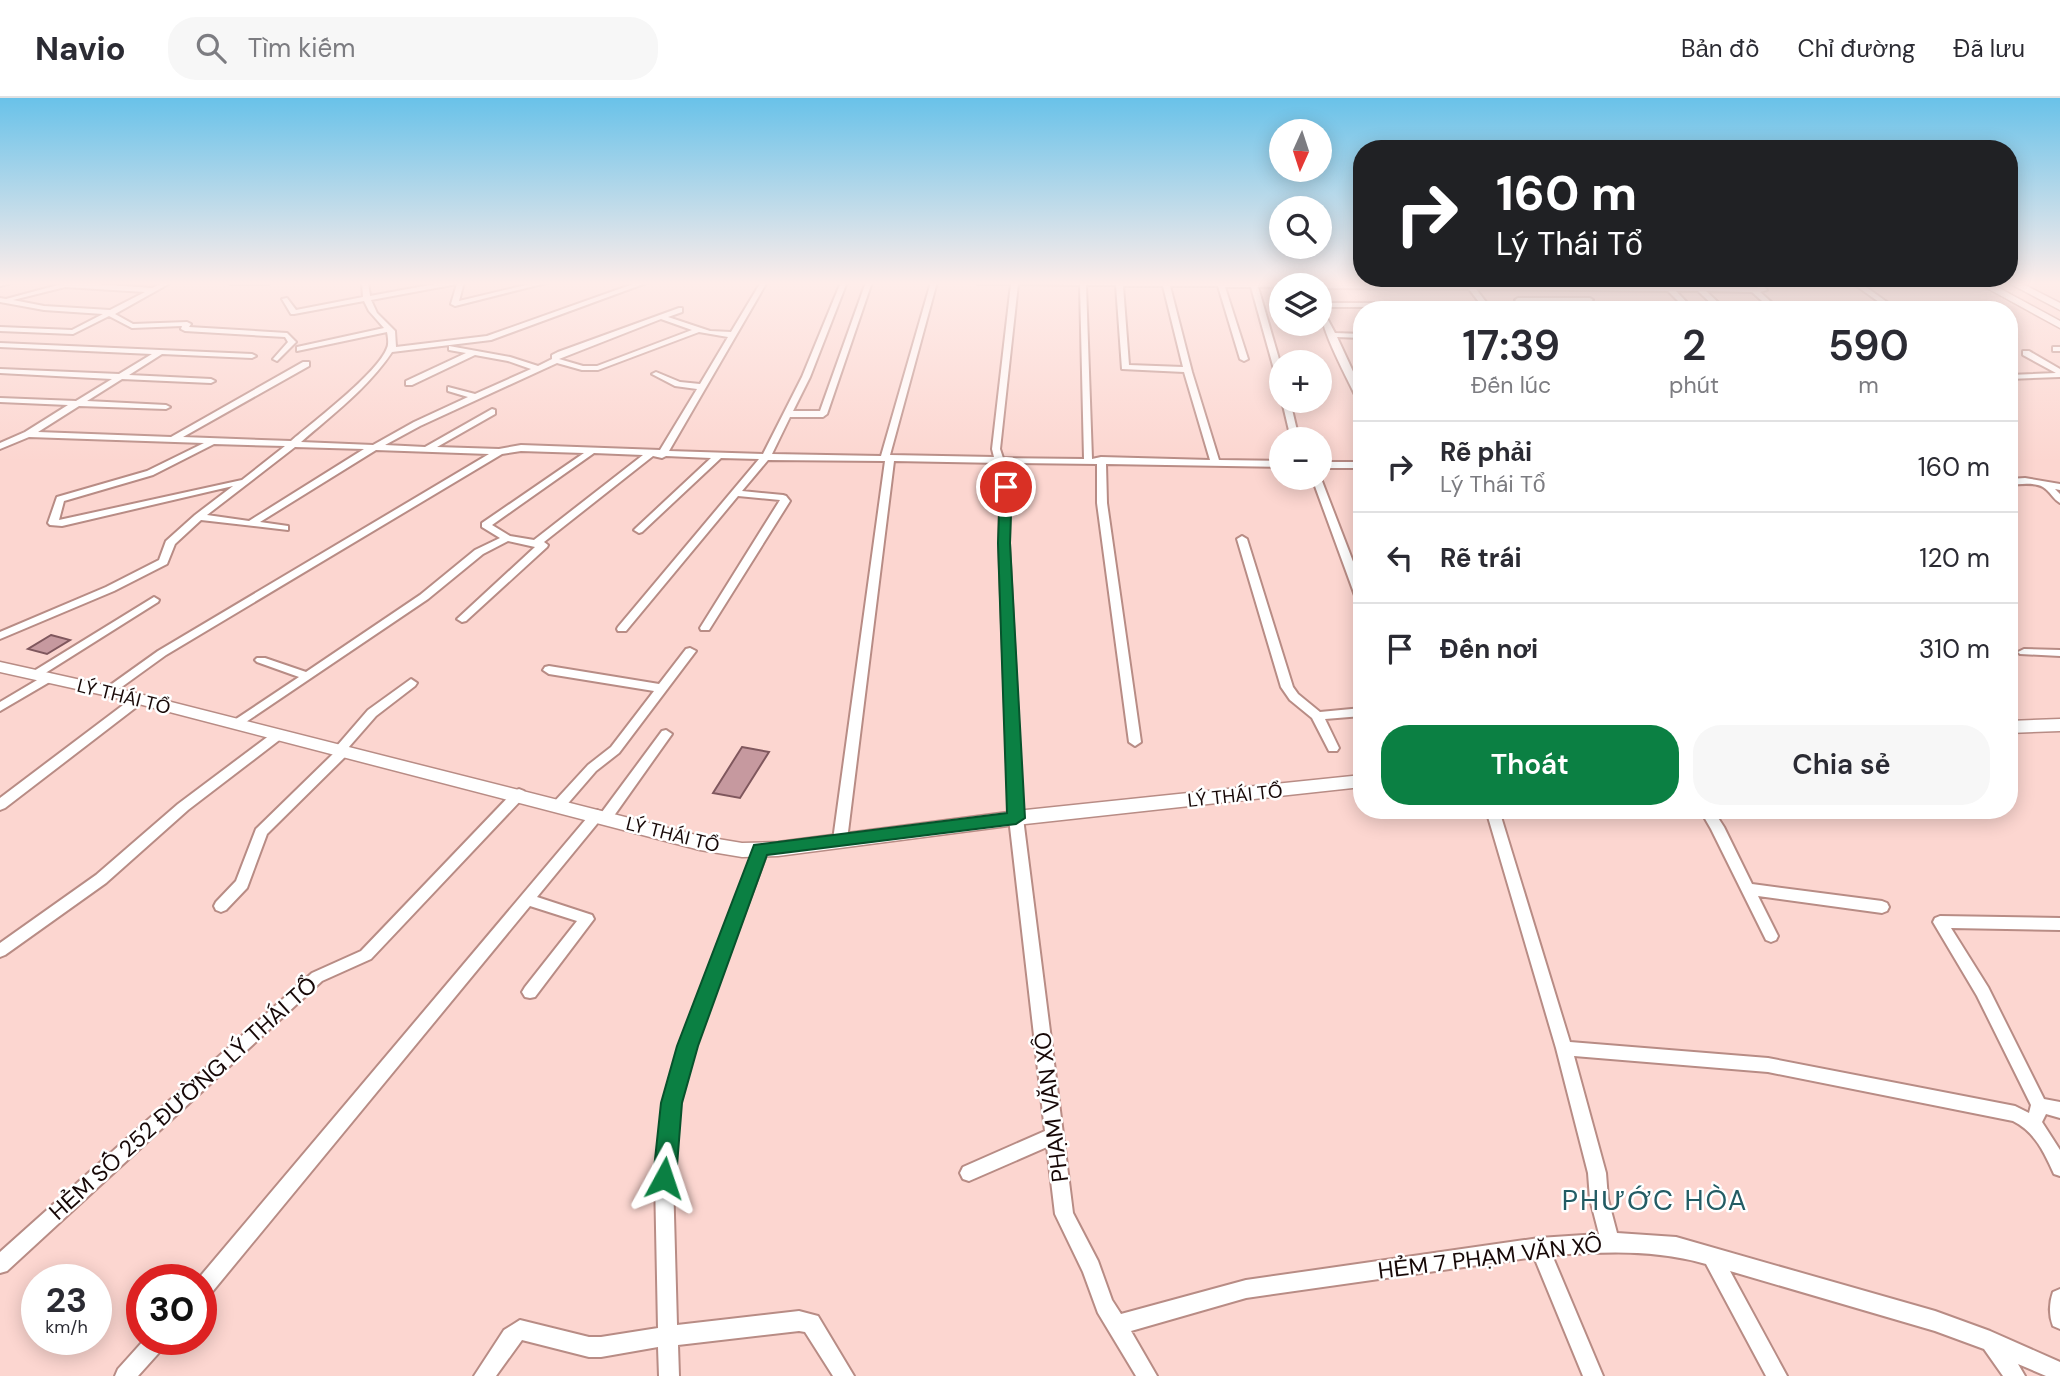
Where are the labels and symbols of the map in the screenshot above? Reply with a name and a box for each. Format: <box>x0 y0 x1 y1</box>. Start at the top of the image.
north arrow <box>1269 119 1332 182</box>
pin <box>976 457 1036 517</box>
street label: LÝ THÁI TỔ <box>75 673 173 720</box>
street label: LÝ THÁI TỔ <box>1186 778 1284 813</box>
street label: LÝ THÁI TỔ <box>624 811 722 858</box>
street label: HẺM SỐ 252 ĐƯỜNG LÝ THÁI TỔ <box>43 970 323 1226</box>
street label: PHẠM VĂN XÔ <box>1027 1030 1075 1184</box>
position arrow <box>627 1141 701 1215</box>
district label: PHƯỚC HÒA <box>1562 1182 1748 1219</box>
street label: HẺM 7 PHẠM VĂN XÔ <box>1376 1228 1604 1286</box>
speed limit sign: 30 <box>126 1264 217 1355</box>

